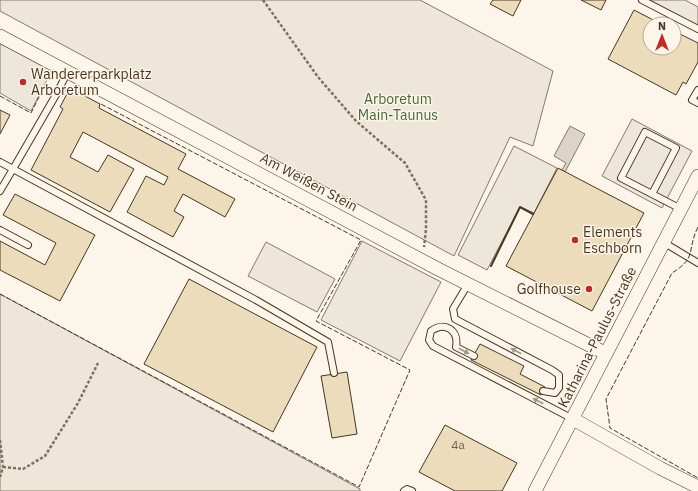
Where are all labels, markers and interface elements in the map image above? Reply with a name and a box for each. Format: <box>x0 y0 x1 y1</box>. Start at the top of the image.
north arrow <box>642 16 682 56</box>
text: N <box>658 19 666 33</box>
place label: Wandererparkplatz Arboretum <box>31 65 152 99</box>
marker: Wandererparkplatz Arboretum <box>18 77 28 87</box>
park label: Arboretum Main-Taunus <box>358 90 438 124</box>
street label: Am Weißen Stein <box>257 149 361 215</box>
place label: Elements Eschborn <box>583 223 642 257</box>
marker: Elements Eschborn <box>570 235 580 245</box>
street label: Katharina-Paulus-Straße <box>554 263 641 411</box>
place label: Golfhouse <box>517 280 581 298</box>
marker: Golfhouse <box>584 284 594 294</box>
one-way arrow <box>458 347 469 354</box>
one-way arrow <box>510 348 521 354</box>
one-way arrow <box>532 398 544 405</box>
house number: 4a <box>451 437 465 452</box>

